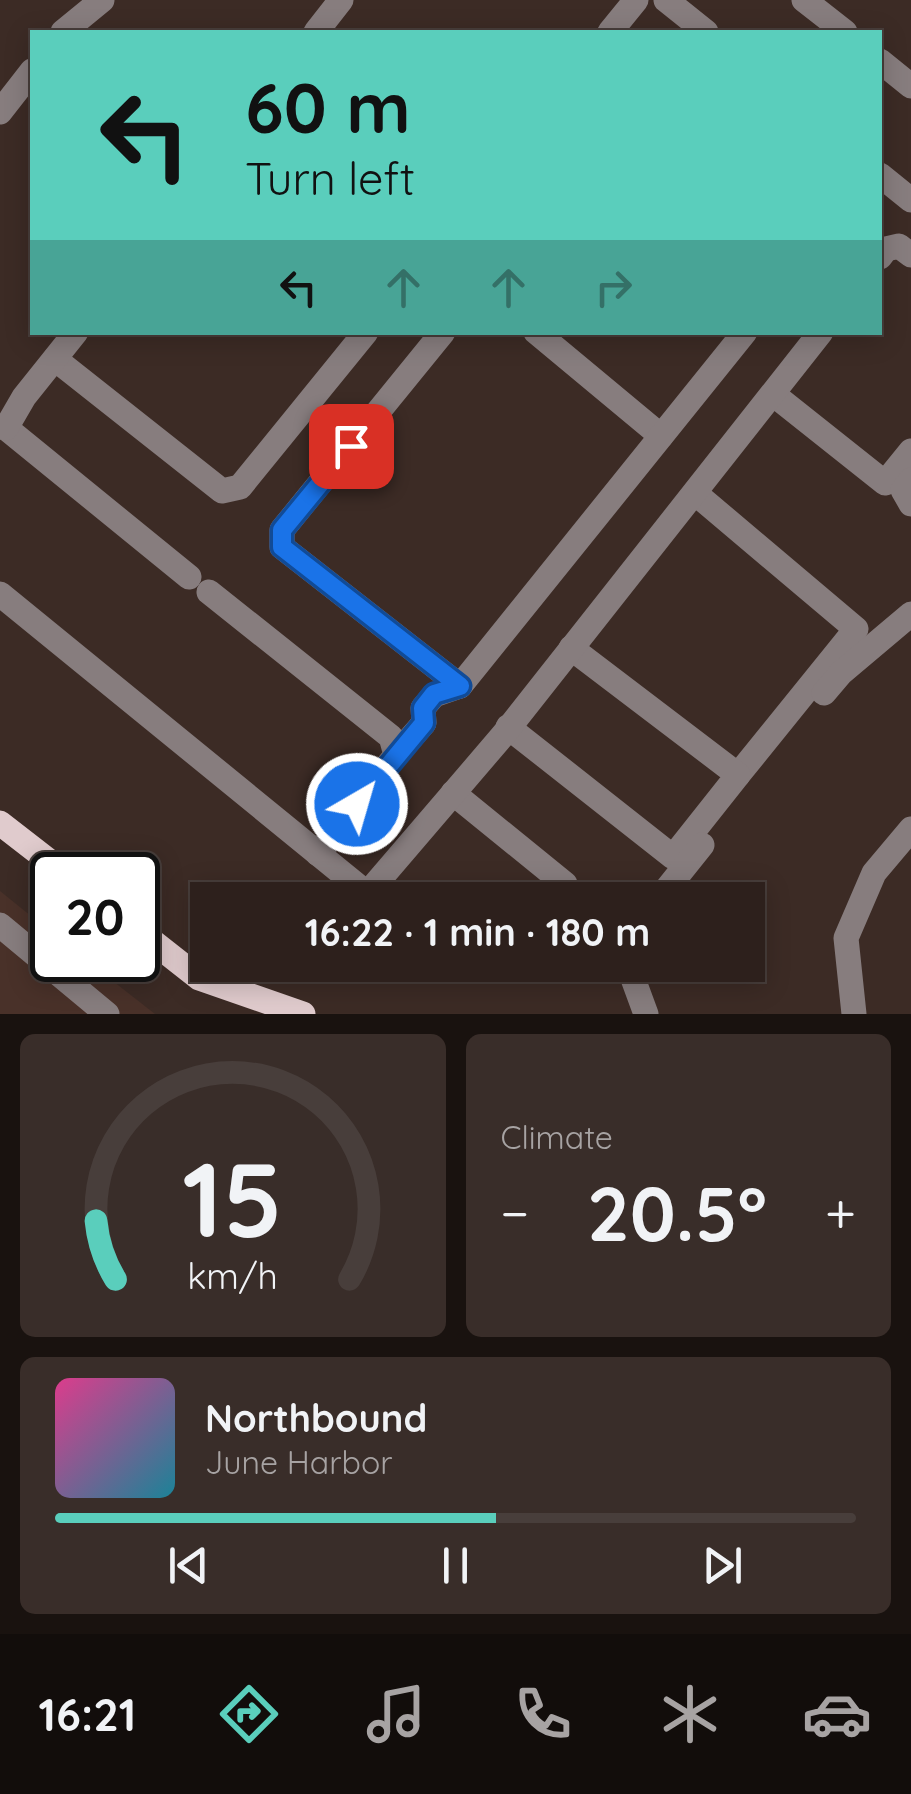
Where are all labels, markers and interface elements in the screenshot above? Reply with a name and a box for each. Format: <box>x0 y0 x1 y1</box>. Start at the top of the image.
text: 60 m <box>245 63 411 151</box>
icon: left <box>80 70 210 200</box>
text: Turn left <box>245 150 415 206</box>
icon: left <box>271 260 326 315</box>
icon: ahead <box>376 260 431 315</box>
icon: ahead <box>481 260 536 315</box>
icon: right <box>586 260 641 315</box>
pin <box>309 404 394 489</box>
icon: arrive <box>324 419 379 474</box>
position arrow <box>305 752 409 856</box>
speed limit sign: 20 <box>30 852 160 982</box>
text: 16:22 · 1 min · 180 m <box>305 908 650 956</box>
text: Climate <box>501 1117 613 1157</box>
text: 15 <box>183 1133 283 1263</box>
text: 20.5° <box>587 1166 767 1260</box>
text: − <box>501 1178 529 1247</box>
text: + <box>825 1178 856 1247</box>
text: km/h <box>187 1253 278 1298</box>
text: Northbound <box>205 1394 427 1442</box>
text: June Harbor <box>205 1442 393 1482</box>
icon: previous <box>161 1538 216 1593</box>
icon: pause <box>428 1538 483 1593</box>
icon: next <box>695 1538 750 1593</box>
icon: directions <box>214 1679 284 1749</box>
icon: music <box>361 1679 431 1749</box>
icon: phone <box>508 1679 578 1749</box>
icon: climate <box>655 1679 725 1749</box>
icon: car <box>802 1679 872 1749</box>
text: 16:21 <box>39 1686 136 1742</box>

